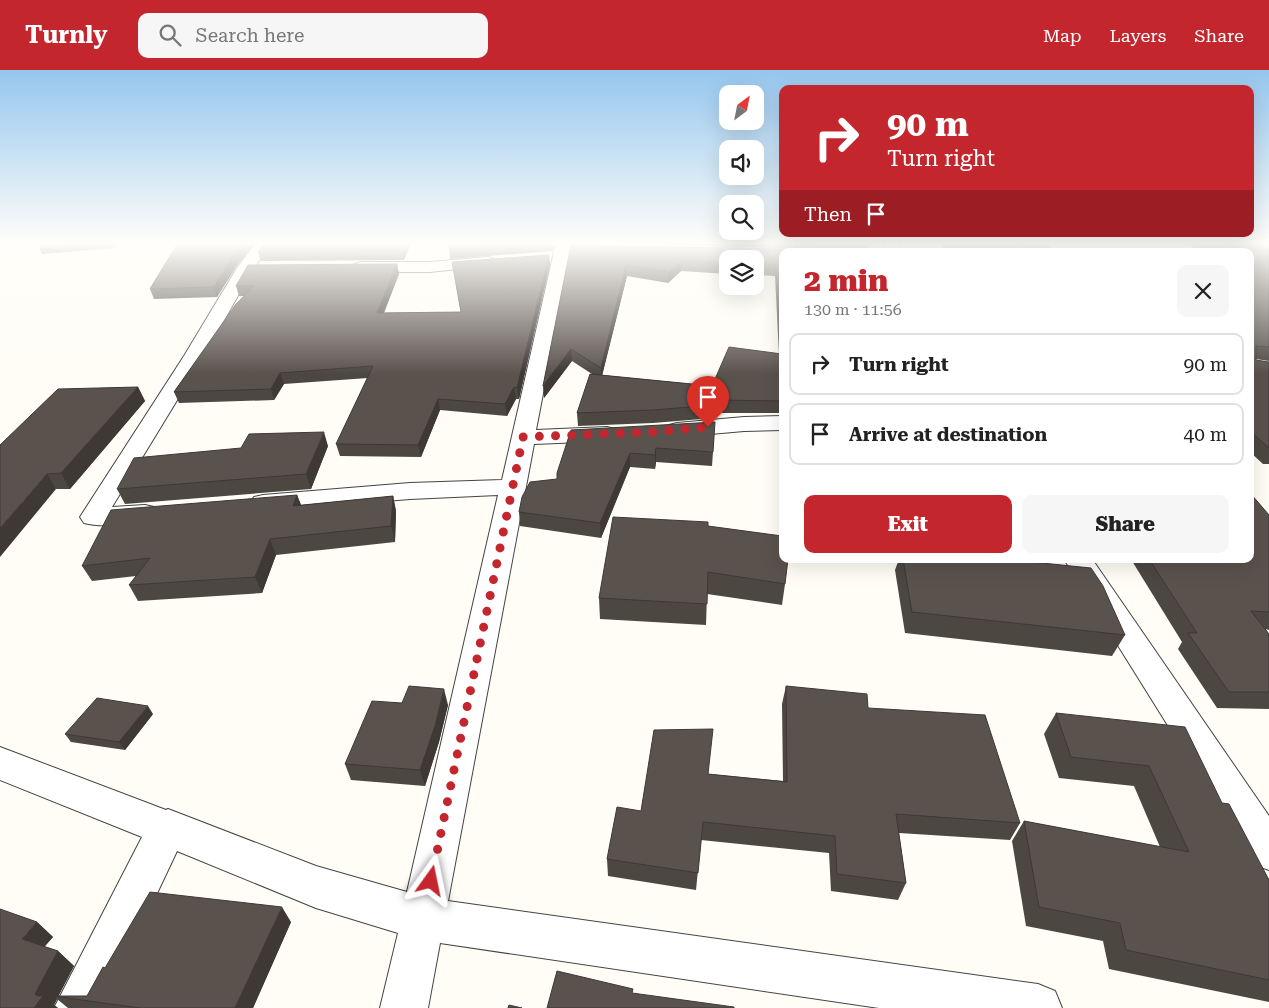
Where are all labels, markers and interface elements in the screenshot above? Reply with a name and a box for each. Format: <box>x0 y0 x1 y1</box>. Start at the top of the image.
search box <box>138 13 488 58</box>
text: Turnly <box>25 21 108 49</box>
icon: search <box>156 21 184 49</box>
text: Search here <box>196 24 304 47</box>
text: Map <box>1043 25 1082 46</box>
text: Layers <box>1110 25 1166 46</box>
text: Share <box>1194 25 1244 46</box>
north arrow <box>719 85 764 130</box>
map controls <box>719 85 764 295</box>
text: 90 m <box>887 104 969 145</box>
icon: right <box>804 105 869 170</box>
button: sound <box>719 140 764 185</box>
text: Turn right <box>887 146 995 171</box>
button: search <box>719 195 764 240</box>
icon: arrive <box>862 200 890 228</box>
text: Then <box>804 203 852 226</box>
button: layers <box>719 250 764 295</box>
text: 2 min <box>804 263 888 298</box>
button: close <box>1177 265 1229 317</box>
text: 130 m · 11:56 <box>804 300 902 319</box>
icon: right <box>806 350 834 378</box>
text: Turn right <box>849 353 949 376</box>
text: 90 m <box>1184 353 1227 376</box>
pin <box>687 376 729 427</box>
icon: arrive <box>694 383 722 411</box>
icon: arrive <box>806 420 834 448</box>
text: Arrive at destination <box>849 423 1047 446</box>
text: 40 m <box>1184 423 1227 446</box>
button: Exit <box>804 495 1012 553</box>
button: Share <box>1022 495 1229 553</box>
position arrow <box>404 854 456 906</box>

